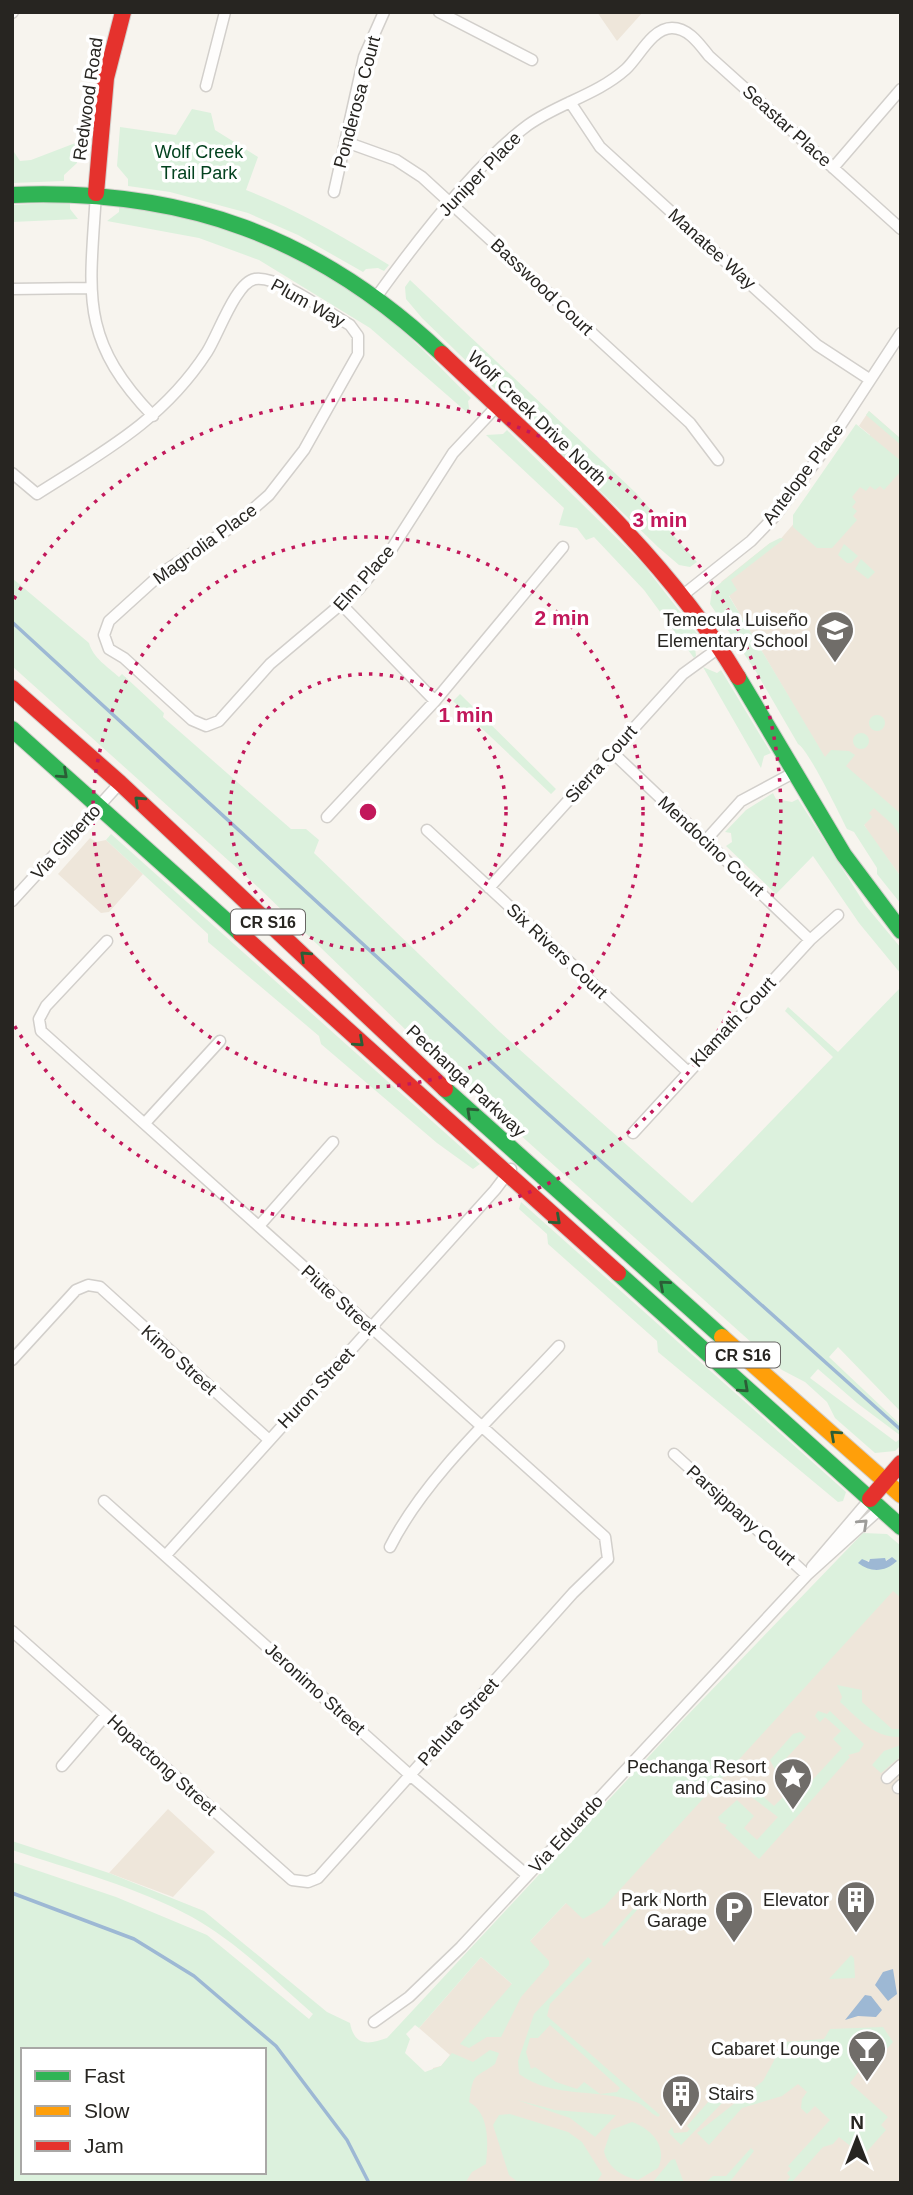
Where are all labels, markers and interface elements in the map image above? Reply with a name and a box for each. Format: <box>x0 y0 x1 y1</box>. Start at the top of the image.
street label: Ponderosa Court <box>330 34 384 170</box>
street label: Redwood Road <box>69 36 107 162</box>
street label: Seastar Place <box>739 81 835 171</box>
street label: Juniper Place <box>435 128 525 220</box>
park label: Wolf Creek Trail Park <box>155 142 244 183</box>
street label: Manatee Way <box>664 205 760 293</box>
street label: Basswood Court <box>487 235 597 339</box>
street label: Plum Way <box>268 275 348 331</box>
street label: Wolf Creek Drive North <box>464 347 610 489</box>
street label: Antelope Place <box>759 420 847 528</box>
street label: Magnolia Place <box>149 500 261 588</box>
text: 3 min <box>633 508 687 531</box>
street label: Elm Place <box>329 541 399 615</box>
text: 2 min <box>535 606 589 629</box>
school or university icon: Temecula Luiseño Elementary School <box>814 609 856 664</box>
place label: Temecula Luiseño Elementary School <box>657 610 808 651</box>
text: 1 min <box>439 703 493 726</box>
street label: Sierra Court <box>561 721 641 807</box>
one-way arrow <box>55 766 68 778</box>
street label: Mendocino Court <box>654 792 768 900</box>
one-way arrow <box>134 797 147 810</box>
street label: Via Gilberto <box>27 800 105 884</box>
centre of rings <box>356 800 380 824</box>
street label: Six Rivers Court <box>503 899 611 1003</box>
road number: CR S16 <box>231 910 305 934</box>
one-way arrow <box>300 952 313 965</box>
street label: Klamath Court <box>686 973 780 1071</box>
street label: Pechanga Parkway <box>402 1021 530 1141</box>
one-way arrow <box>351 1033 364 1046</box>
one-way arrow <box>466 1107 479 1120</box>
one-way arrow <box>548 1212 561 1224</box>
street label: Piute Street <box>297 1261 381 1339</box>
one-way arrow <box>660 1281 673 1293</box>
street label: Kimo Street <box>137 1321 221 1399</box>
road number: CR S16 <box>706 1343 780 1368</box>
street label: Huron Street <box>274 1344 358 1432</box>
one-way arrow <box>736 1380 749 1392</box>
one-way arrow <box>830 1431 843 1444</box>
street label: Parsippany Court <box>683 1461 799 1569</box>
one-way arrow <box>855 1520 868 1532</box>
street label: Jeronimo Street <box>261 1639 369 1739</box>
street label: Pahuta Street <box>414 1674 502 1770</box>
street label: Hopactong Street <box>103 1711 221 1819</box>
place icon: Pechanga Resort and Casino <box>772 1756 814 1811</box>
place label: Pechanga Resort and Casino <box>627 1757 766 1798</box>
street label: Via Eduardo <box>525 1791 607 1877</box>
building icon: Elevator <box>835 1879 877 1934</box>
parking icon: Park North Garage <box>713 1889 755 1944</box>
place label: Park North Garage <box>621 1890 707 1931</box>
place label: Elevator <box>763 1890 829 1910</box>
bar icon: Cabaret Lounge <box>846 2028 888 2083</box>
place label: Cabaret Lounge <box>711 2039 840 2059</box>
legend <box>21 2048 266 2174</box>
text: Fast <box>84 2064 125 2087</box>
building icon: Stairs <box>660 2073 702 2128</box>
place label: Stairs <box>708 2084 754 2104</box>
text: Slow <box>84 2099 130 2122</box>
north arrow <box>822 2104 892 2174</box>
text: N <box>850 2112 864 2133</box>
text: Jam <box>84 2134 124 2157</box>

